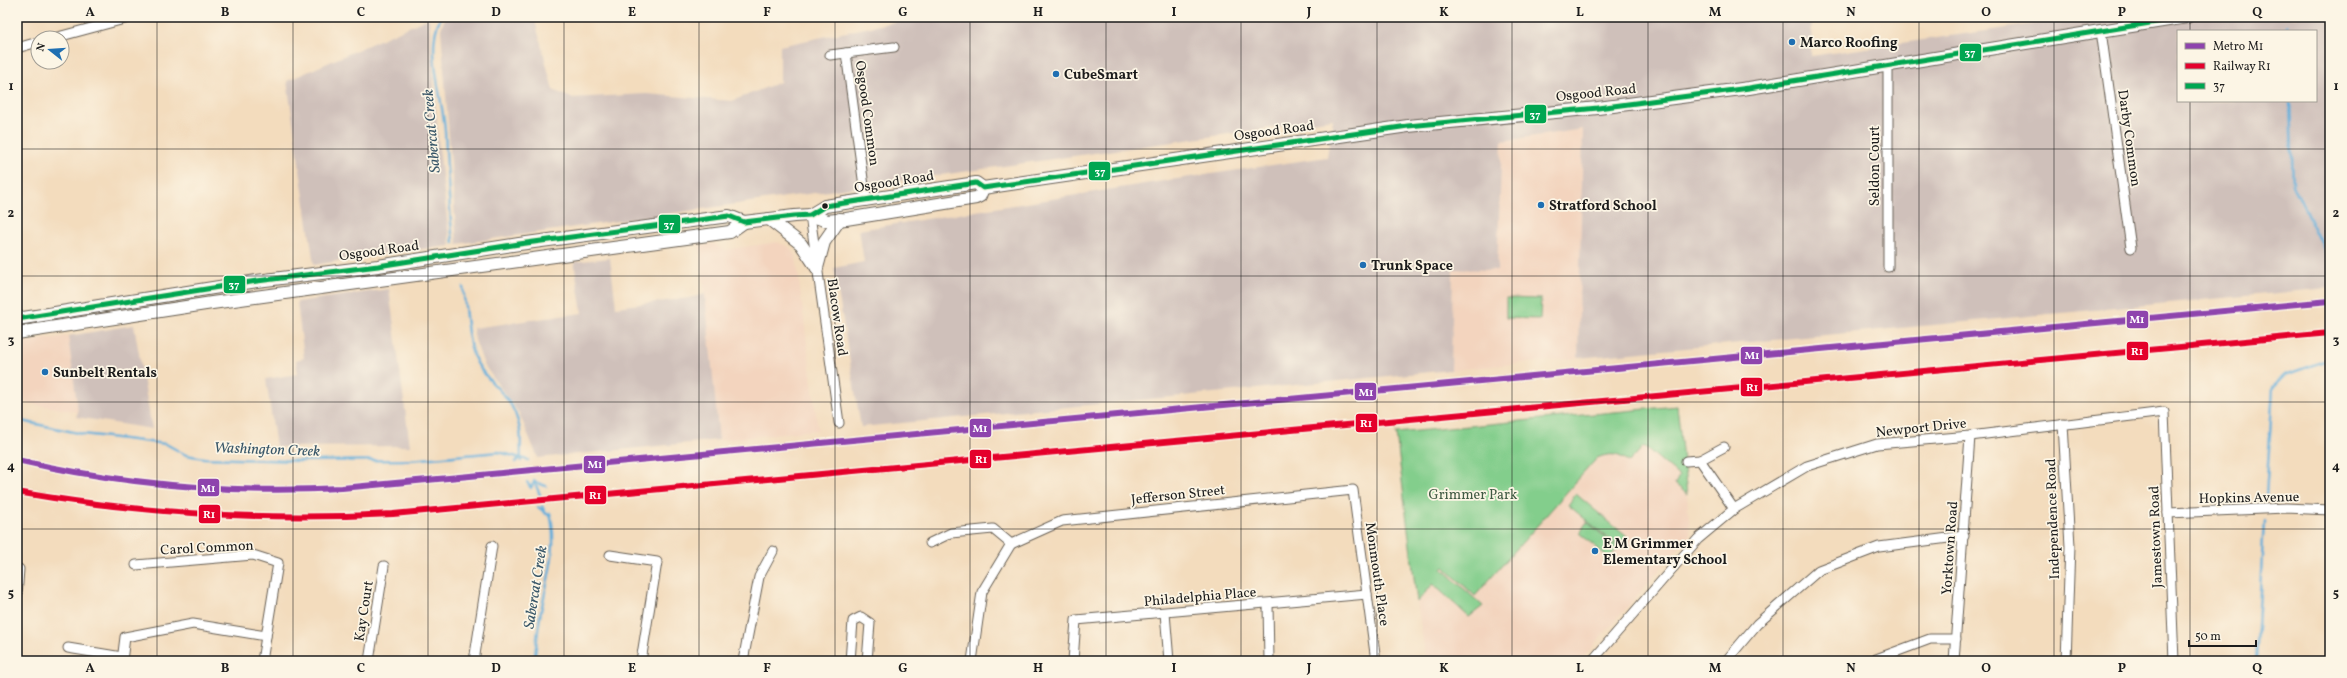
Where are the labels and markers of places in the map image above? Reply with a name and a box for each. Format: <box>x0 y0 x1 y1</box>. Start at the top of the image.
place label: Marco Roofing <box>1800 34 1898 53</box>
marker: Marco Roofing <box>1787 37 1797 47</box>
place label: CubeSmart <box>1064 66 1138 85</box>
marker: CubeSmart <box>1051 69 1061 79</box>
place label: Stratford School <box>1549 197 1657 216</box>
marker: Stratford School <box>1536 200 1546 210</box>
unlabelled marker <box>820 201 830 211</box>
place label: Trunk Space <box>1371 257 1453 276</box>
marker: Trunk Space <box>1358 260 1368 270</box>
place label: Sunbelt Rentals <box>53 364 157 383</box>
marker: Sunbelt Rentals <box>40 367 50 377</box>
place label: E M Grimmer Elementary School <box>1603 535 1727 570</box>
marker: E M Grimmer Elementary School <box>1590 546 1600 556</box>

